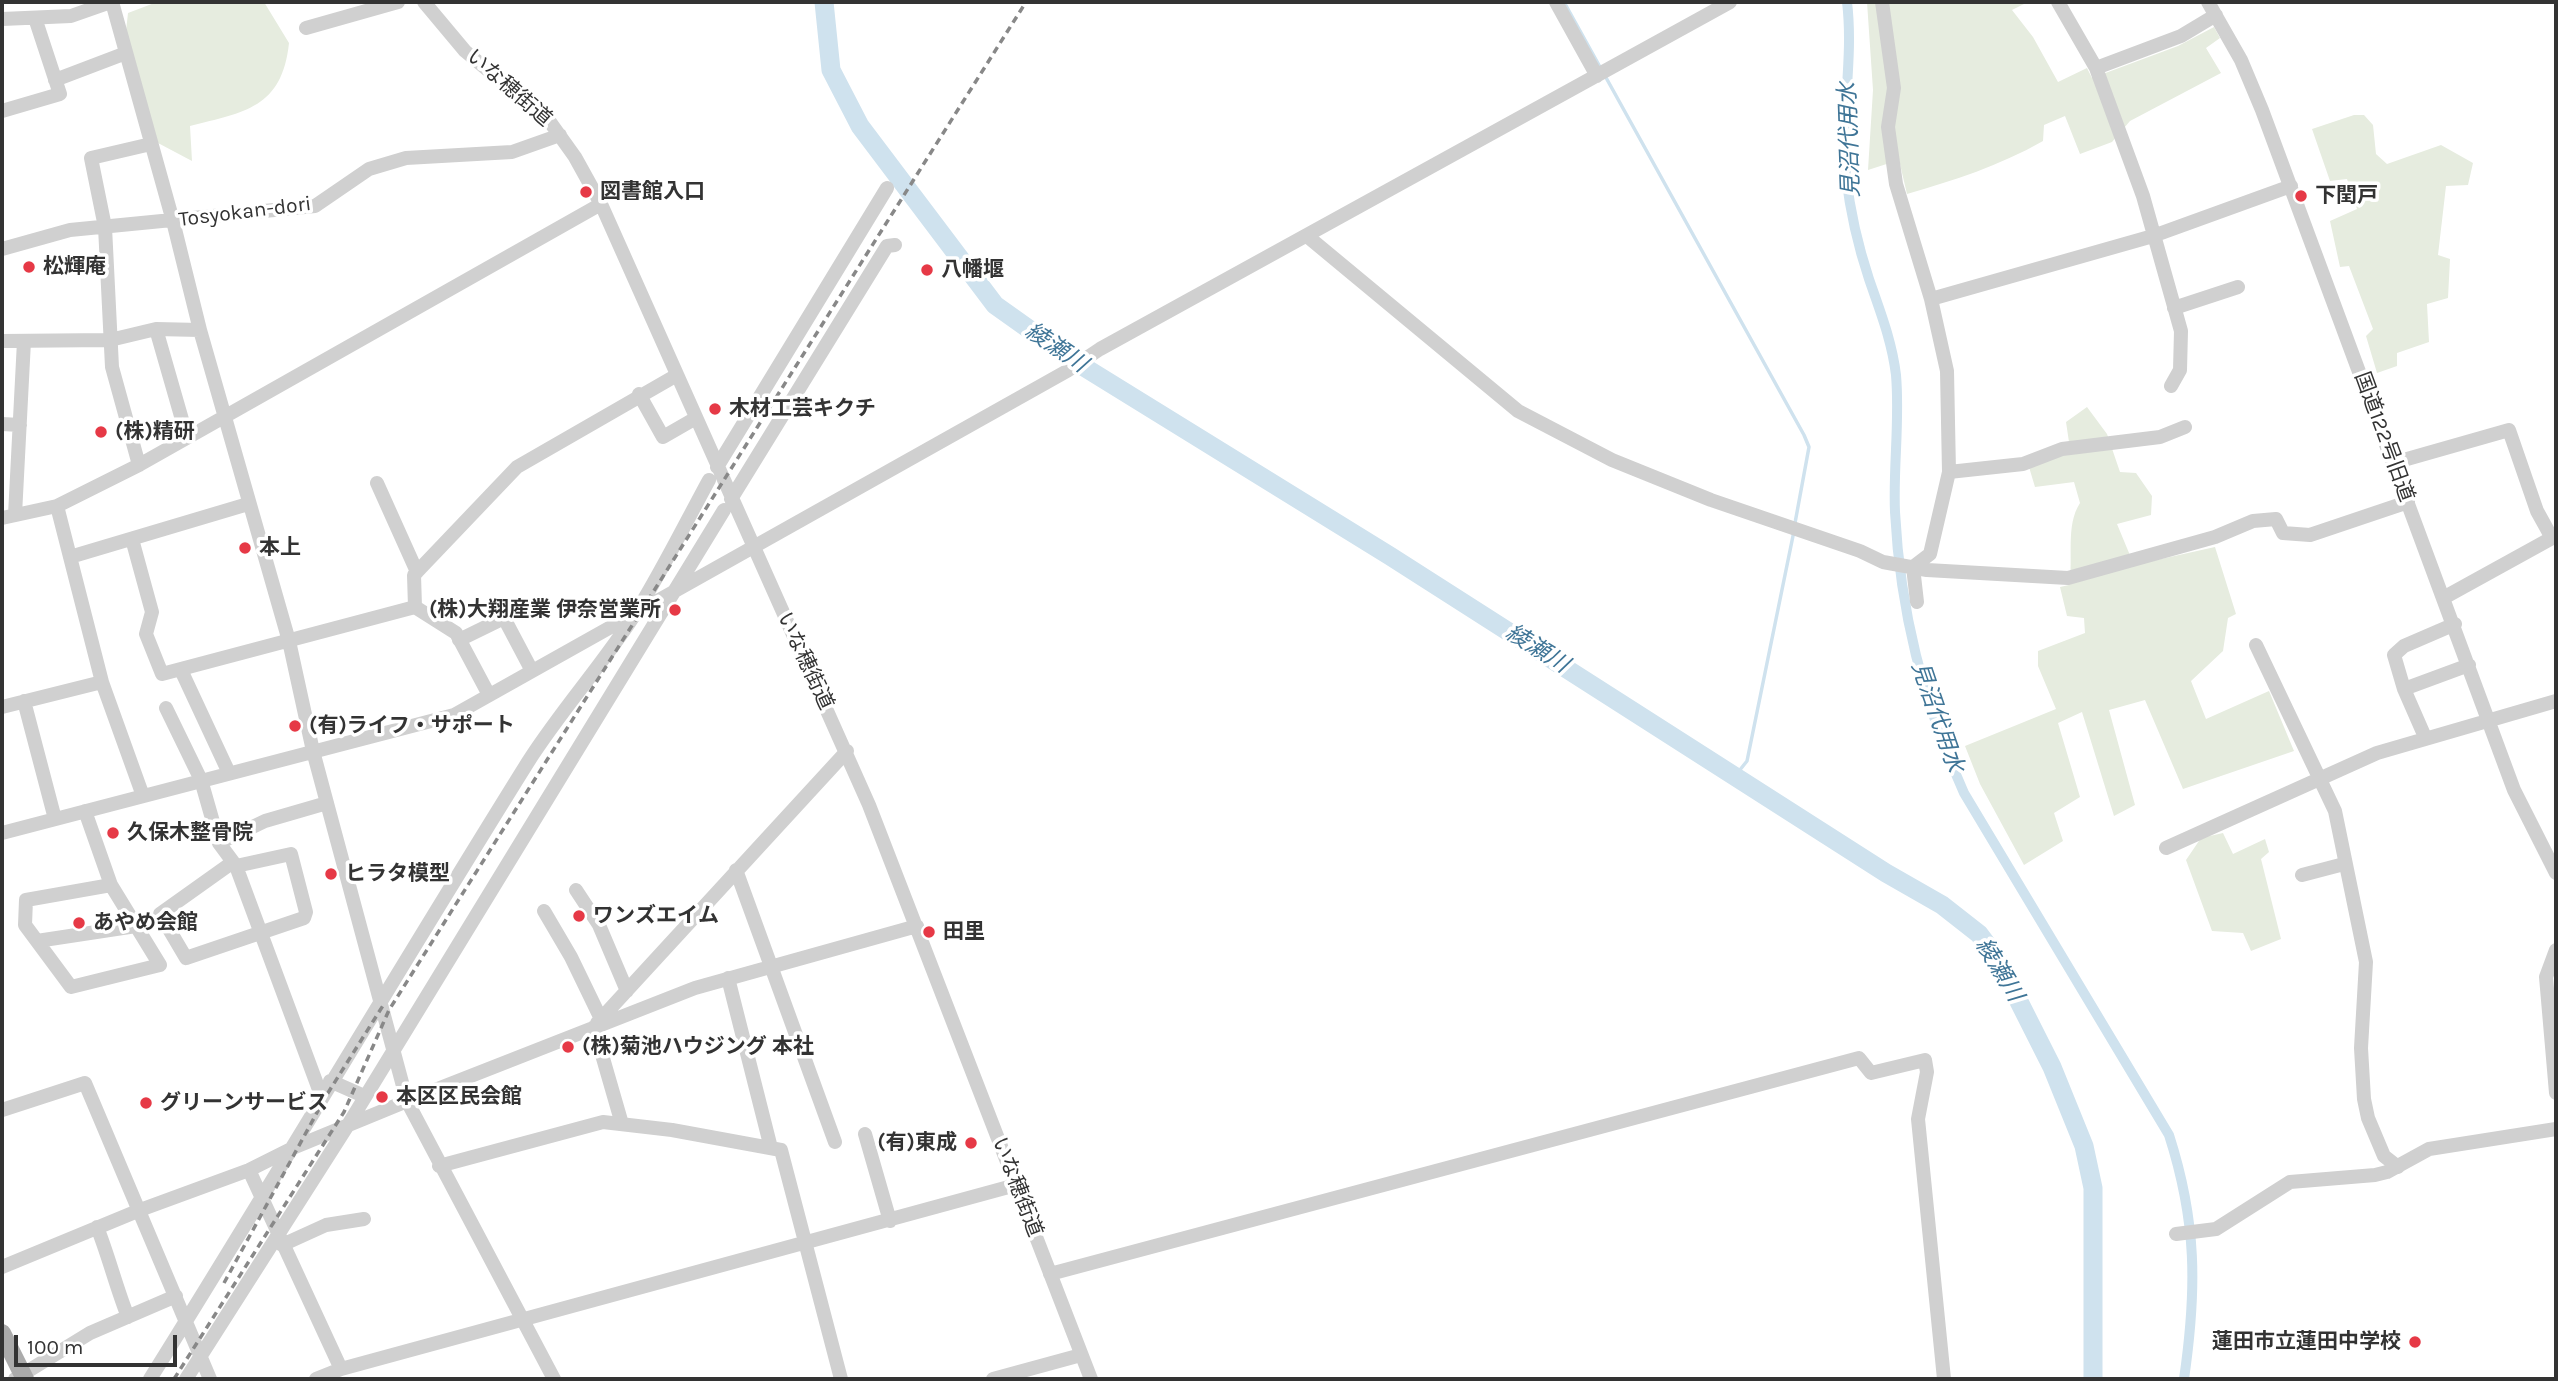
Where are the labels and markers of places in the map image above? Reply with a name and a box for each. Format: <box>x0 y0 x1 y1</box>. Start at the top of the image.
place label: 図書館入口 <box>600 179 705 205</box>
place label: 下閏戸 <box>2315 183 2378 209</box>
marker: 図書館入口 <box>578 184 594 200</box>
marker: 下閏戸 <box>2293 188 2309 204</box>
place label: 松輝庵 <box>43 254 106 280</box>
place label: 八幡堰 <box>941 257 1004 283</box>
marker: 松輝庵 <box>21 259 37 275</box>
marker: 八幡堰 <box>919 262 935 278</box>
place label: 木材工芸キクチ <box>729 396 876 422</box>
marker: 木材工芸キクチ <box>707 401 723 417</box>
place label: (株)精研 <box>115 419 195 445</box>
marker: (株)精研 <box>93 424 109 440</box>
place label: 本上 <box>259 535 301 561</box>
marker: 本上 <box>237 540 253 556</box>
place label: (株)大翔産業 伊奈営業所 <box>429 597 661 623</box>
marker: (株)大翔産業 伊奈営業所 <box>667 602 683 618</box>
place label: (有)ライフ・サポート <box>309 713 515 739</box>
marker: (有)ライフ・サポート <box>287 718 303 734</box>
place label: 久保木整骨院 <box>127 820 253 846</box>
marker: 久保木整骨院 <box>105 825 121 841</box>
place label: ヒラタ模型 <box>345 861 450 887</box>
marker: ヒラタ模型 <box>323 866 339 882</box>
place label: ワンズエイム <box>593 903 719 929</box>
marker: ワンズエイム <box>571 908 587 924</box>
place label: あやめ会館 <box>93 910 198 936</box>
marker: あやめ会館 <box>71 915 87 931</box>
place label: 田里 <box>943 919 985 945</box>
marker: 田里 <box>921 924 937 940</box>
place label: (株)菊池ハウジング 本社 <box>582 1034 814 1060</box>
marker: (株)菊池ハウジング 本社 <box>560 1039 576 1055</box>
place label: 本区区民会館 <box>396 1084 522 1110</box>
marker: 本区区民会館 <box>374 1089 390 1105</box>
place label: グリーンサービス <box>160 1090 328 1116</box>
marker: グリーンサービス <box>138 1095 154 1111</box>
place label: (有)東成 <box>877 1130 957 1156</box>
marker: (有)東成 <box>963 1135 979 1151</box>
place label: 蓮田市立蓮田中学校 <box>2212 1329 2401 1355</box>
marker: 蓮田市立蓮田中学校 <box>2407 1334 2423 1350</box>

